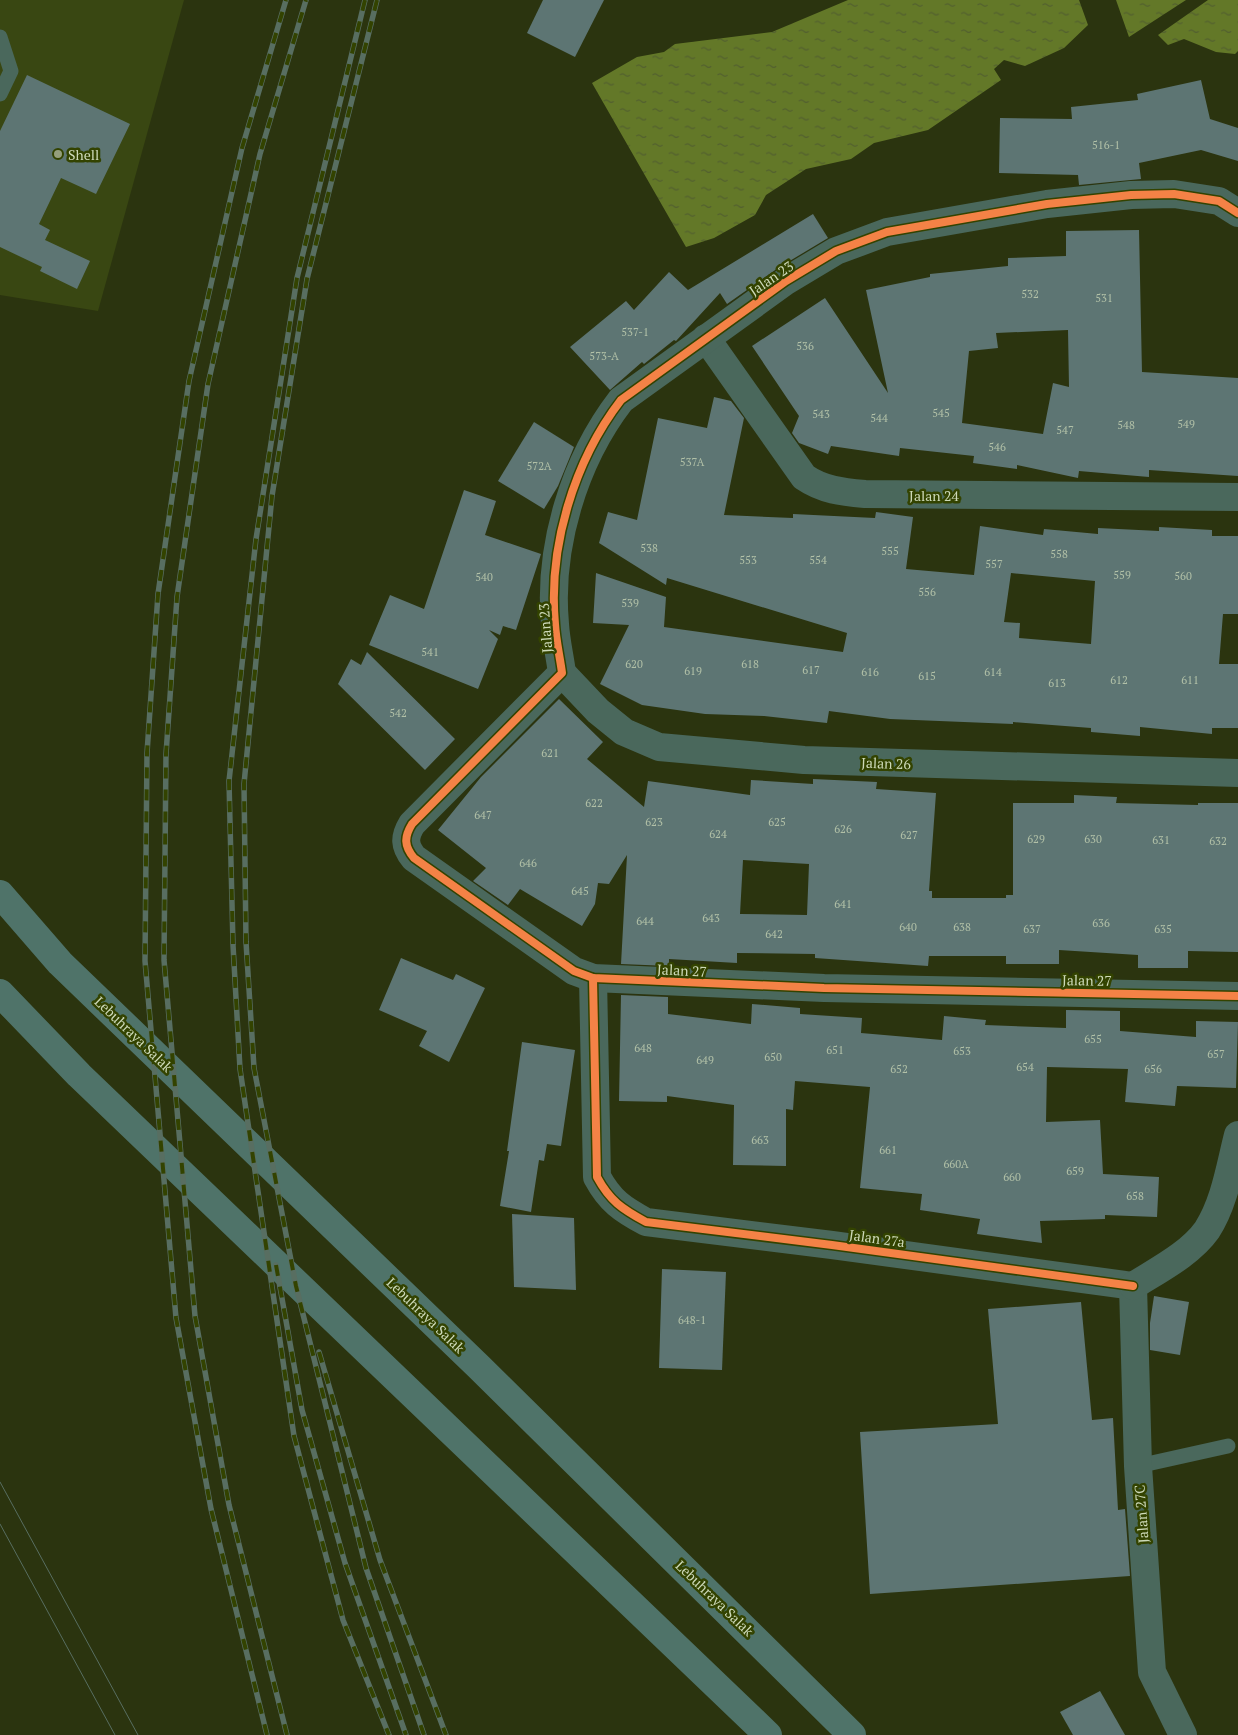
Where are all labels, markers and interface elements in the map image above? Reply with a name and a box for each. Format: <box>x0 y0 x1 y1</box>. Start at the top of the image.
house number: 516-1 <box>1092 138 1120 152</box>
place label: Shell <box>68 145 99 164</box>
marker: Shell <box>52 148 64 160</box>
street label: Jalan 23 <box>745 256 797 300</box>
house number: 532 <box>1021 287 1039 301</box>
house number: 531 <box>1095 291 1113 305</box>
house number: 537-1 <box>621 325 649 339</box>
house number: 536 <box>796 339 814 353</box>
house number: 573-A <box>589 349 619 363</box>
house number: 545 <box>932 406 950 420</box>
house number: 543 <box>812 407 830 421</box>
house number: 544 <box>870 411 888 425</box>
house number: 549 <box>1177 417 1195 431</box>
house number: 548 <box>1117 418 1135 432</box>
house number: 547 <box>1056 423 1074 437</box>
house number: 546 <box>988 440 1006 454</box>
house number: 537A <box>680 455 705 469</box>
house number: 572A <box>526 459 552 473</box>
street label: Jalan 24 <box>909 486 959 505</box>
house number: 538 <box>640 541 658 555</box>
house number: 555 <box>881 544 899 558</box>
house number: 558 <box>1050 547 1068 561</box>
house number: 553 <box>739 553 757 567</box>
house number: 554 <box>809 553 827 567</box>
house number: 557 <box>985 557 1003 571</box>
house number: 559 <box>1113 568 1131 582</box>
house number: 560 <box>1174 569 1192 583</box>
house number: 540 <box>475 570 493 584</box>
house number: 556 <box>918 585 936 599</box>
house number: 539 <box>621 596 639 610</box>
street label: Jalan 23 <box>534 603 556 653</box>
house number: 541 <box>421 645 439 659</box>
house number: 620 <box>625 657 643 671</box>
house number: 618 <box>741 657 759 671</box>
house number: 617 <box>802 663 820 677</box>
house number: 619 <box>684 664 702 678</box>
house number: 616 <box>861 665 879 679</box>
house number: 614 <box>984 665 1002 679</box>
house number: 615 <box>918 669 936 683</box>
house number: 612 <box>1110 673 1128 687</box>
house number: 611 <box>1181 673 1199 687</box>
house number: 613 <box>1048 676 1066 690</box>
house number: 542 <box>389 706 407 720</box>
house number: 621 <box>541 746 559 760</box>
street label: Jalan 26 <box>861 753 912 773</box>
house number: 622 <box>585 796 603 810</box>
house number: 647 <box>474 808 492 822</box>
house number: 623 <box>645 815 663 829</box>
house number: 625 <box>768 815 786 829</box>
house number: 626 <box>834 822 852 836</box>
house number: 624 <box>709 827 727 841</box>
house number: 627 <box>900 828 918 842</box>
house number: 629 <box>1027 832 1045 846</box>
house number: 630 <box>1084 832 1102 846</box>
house number: 631 <box>1152 833 1170 847</box>
house number: 632 <box>1209 834 1227 848</box>
house number: 646 <box>519 856 537 870</box>
house number: 645 <box>571 884 589 898</box>
house number: 641 <box>834 897 852 911</box>
house number: 643 <box>702 911 720 925</box>
house number: 644 <box>636 914 654 928</box>
house number: 636 <box>1092 916 1110 930</box>
house number: 640 <box>899 920 917 934</box>
house number: 638 <box>953 920 971 934</box>
house number: 637 <box>1023 922 1041 936</box>
house number: 635 <box>1154 922 1172 936</box>
house number: 642 <box>765 927 783 941</box>
street label: Jalan 27 <box>657 959 707 981</box>
street label: Jalan 27 <box>1062 970 1112 990</box>
street label: Lebuhraya Salak <box>91 992 178 1077</box>
house number: 655 <box>1084 1032 1102 1046</box>
house number: 648 <box>634 1041 652 1055</box>
house number: 651 <box>826 1043 844 1057</box>
house number: 653 <box>953 1044 971 1058</box>
house number: 657 <box>1207 1047 1225 1061</box>
house number: 650 <box>764 1050 782 1064</box>
house number: 649 <box>696 1053 714 1067</box>
house number: 654 <box>1016 1060 1034 1074</box>
house number: 652 <box>890 1062 908 1076</box>
house number: 656 <box>1144 1062 1162 1076</box>
house number: 663 <box>751 1133 769 1147</box>
house number: 661 <box>879 1143 897 1157</box>
house number: 660A <box>943 1157 969 1171</box>
house number: 659 <box>1066 1164 1084 1178</box>
house number: 660 <box>1003 1170 1021 1184</box>
house number: 658 <box>1126 1189 1144 1203</box>
street label: Jalan 27a <box>848 1225 906 1251</box>
street label: Lebuhraya Salak <box>383 1273 470 1358</box>
house number: 648-1 <box>678 1313 706 1327</box>
street label: Jalan 27C <box>1129 1484 1153 1544</box>
street label: Lebuhraya Salak <box>672 1556 759 1641</box>

